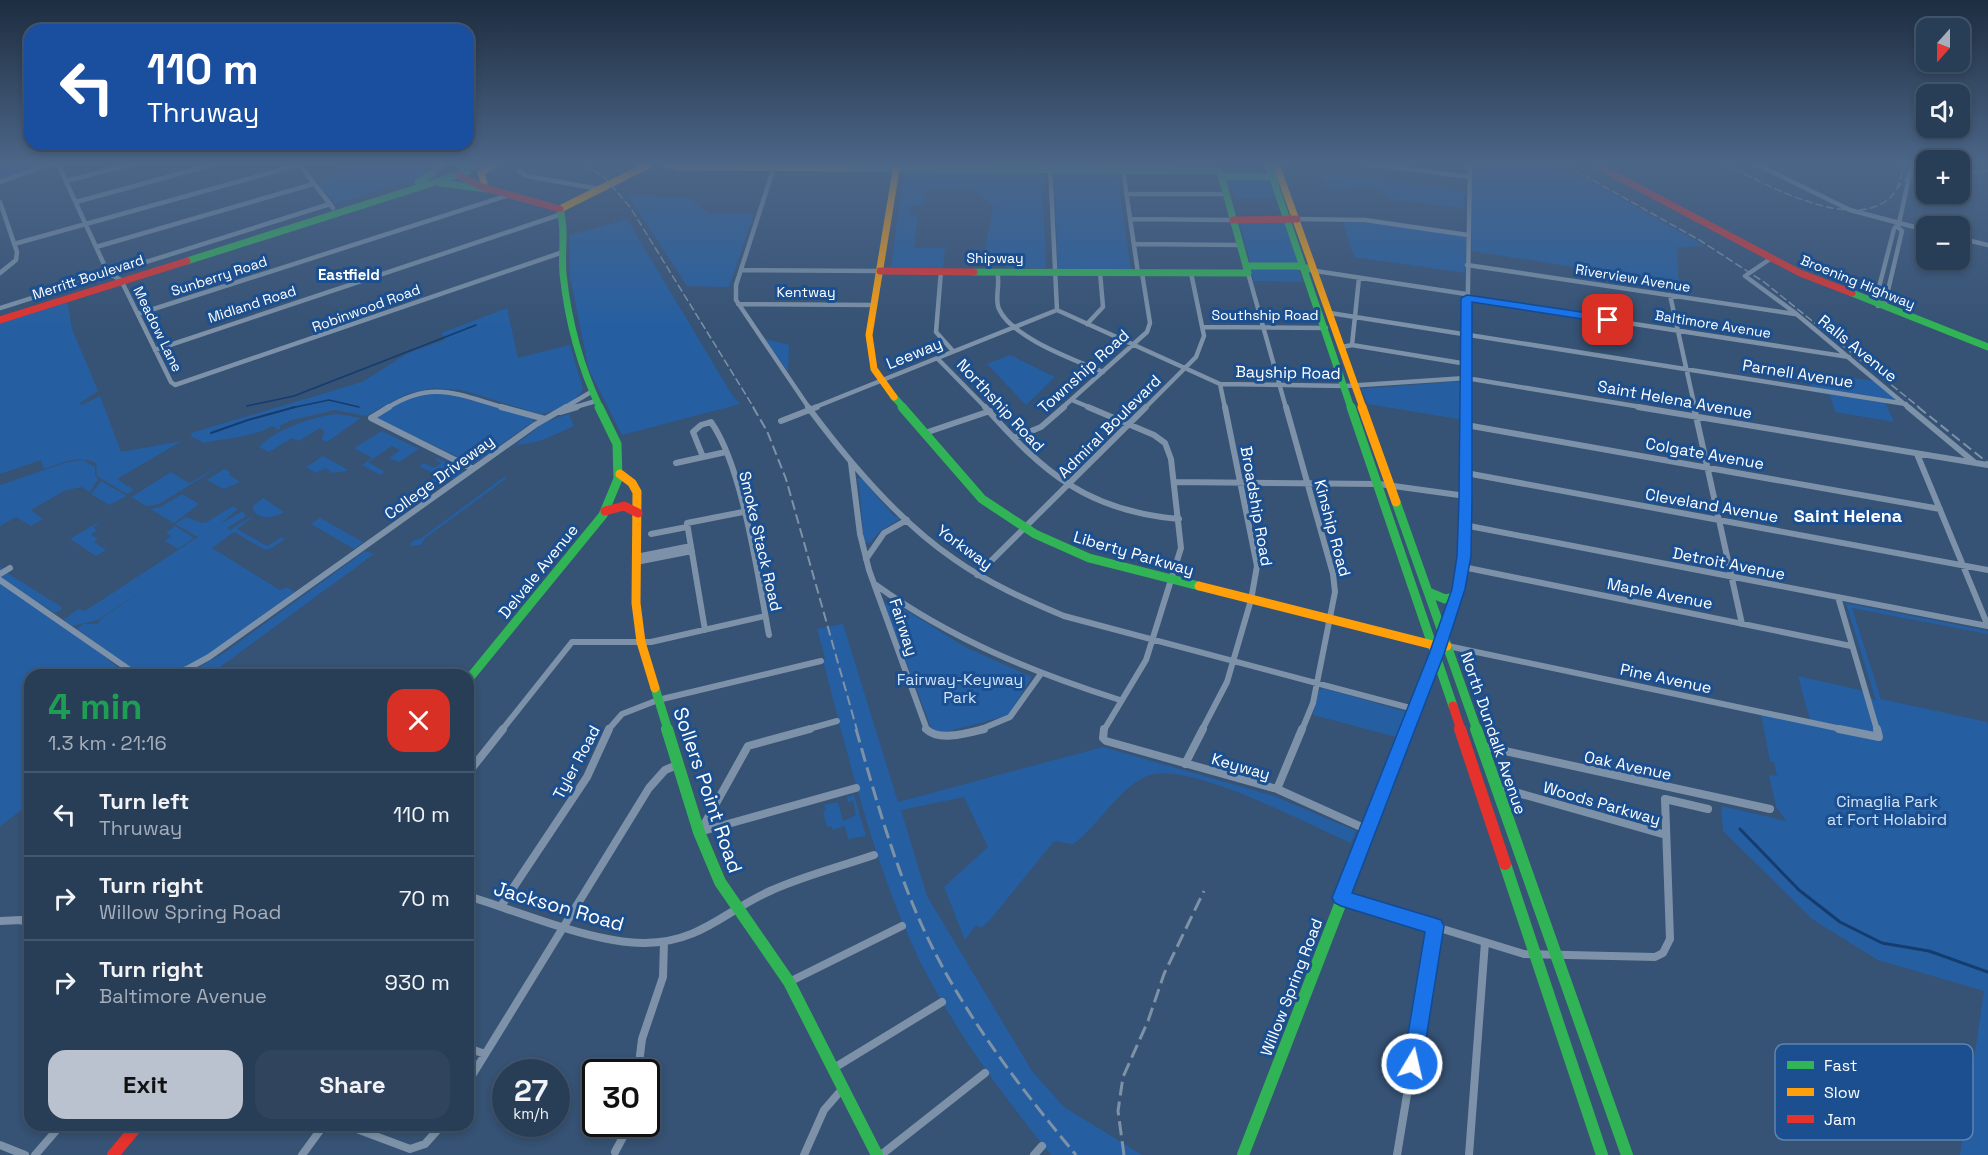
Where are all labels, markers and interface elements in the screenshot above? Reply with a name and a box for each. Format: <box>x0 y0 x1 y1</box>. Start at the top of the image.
north arrow <box>1916 18 1970 72</box>
map controls <box>1916 18 1970 270</box>
text: 110 m <box>147 43 259 96</box>
icon: left <box>48 48 126 126</box>
button: sound <box>1916 84 1970 138</box>
text: Thruway <box>147 95 259 130</box>
button: + <box>1916 150 1970 204</box>
button: − <box>1916 216 1970 270</box>
street label: Shipway <box>966 249 1024 267</box>
street label: Merritt Boulevard <box>30 250 146 304</box>
street label: Broening Highway <box>1798 251 1918 313</box>
street label: Sunberry Road <box>169 252 269 300</box>
street label: Riverview Avenue <box>1574 260 1692 296</box>
district label: Eastfield <box>318 265 380 284</box>
street label: Robinwood Road <box>309 280 423 336</box>
street label: Midland Road <box>206 281 298 327</box>
street label: Meadow Lane <box>129 283 187 375</box>
street label: Kentway <box>777 283 835 301</box>
pin <box>1582 294 1633 345</box>
icon: arrive <box>1591 303 1624 336</box>
street label: Southship Road <box>1211 306 1319 324</box>
street label: Baltimore Avenue <box>1654 306 1772 342</box>
street label: Ralls Avenue <box>1814 310 1902 387</box>
street label: Township Road <box>1033 325 1133 418</box>
street label: Leeway <box>883 333 945 374</box>
street label: Northship Road <box>952 354 1049 456</box>
street label: Parnell Avenue <box>1741 354 1855 393</box>
street label: Bayship Road <box>1235 361 1341 384</box>
street label: Admiral Boulevard <box>1053 370 1166 483</box>
street label: Saint Helena Avenue <box>1596 376 1754 423</box>
street label: College Driveway <box>380 430 498 524</box>
street label: Colgate Avenue <box>1644 433 1766 474</box>
street label: Broadship Road <box>1236 445 1277 568</box>
street label: Smoke Stack Road <box>734 469 787 613</box>
street label: Kinship Road <box>1310 477 1356 579</box>
street label: Cleveland Avenue <box>1644 483 1780 528</box>
district label: Saint Helena <box>1794 504 1903 527</box>
street label: Delvale Avenue <box>494 520 583 623</box>
street label: Yorkway <box>932 520 997 575</box>
street label: Liberty Parkway <box>1071 526 1197 581</box>
street label: Detroit Avenue <box>1671 542 1787 585</box>
street label: Maple Avenue <box>1605 573 1715 614</box>
street label: Fairway <box>884 596 923 659</box>
street label: North Dundalk Avenue <box>1456 649 1531 817</box>
street label: Pine Avenue <box>1618 659 1714 698</box>
park label: Fairway-Keyway Park <box>897 669 1023 708</box>
text: 4 min <box>48 684 143 730</box>
button: close <box>387 689 450 752</box>
street label: Sollers Point Road <box>667 704 749 876</box>
street label: Tyler Road <box>548 722 605 803</box>
text: 1.3 km · 21:16 <box>48 730 167 756</box>
street label: Oak Avenue <box>1582 746 1674 785</box>
street label: Keyway <box>1209 748 1273 785</box>
street label: Woods Parkway <box>1541 777 1663 830</box>
text: Turn left <box>99 787 189 815</box>
park label: Cimaglia Park at Fort Holabird <box>1827 791 1947 830</box>
icon: left <box>48 798 81 831</box>
text: 110 m <box>393 800 450 828</box>
text: Thruway <box>99 815 182 841</box>
text: Turn right <box>99 871 204 899</box>
street label: Jackson Road <box>491 875 627 937</box>
icon: right <box>48 882 81 915</box>
text: 70 m <box>399 884 450 912</box>
text: Willow Spring Road <box>99 899 281 925</box>
street label: Willow Spring Road <box>1256 915 1327 1059</box>
text: Turn right <box>99 955 204 983</box>
icon: right <box>48 966 81 999</box>
text: 930 m <box>385 968 450 996</box>
text: Baltimore Avenue <box>99 983 267 1009</box>
position arrow <box>1380 1032 1444 1096</box>
legend <box>1775 1044 1973 1140</box>
button: Exit <box>48 1050 243 1119</box>
button: Share <box>255 1050 450 1119</box>
text: Fast <box>1824 1055 1857 1076</box>
speed limit sign: 30 <box>582 1059 660 1137</box>
text: 27 <box>514 1071 548 1110</box>
text: Slow <box>1824 1082 1860 1103</box>
text: km/h <box>513 1104 549 1123</box>
text: Jam <box>1824 1109 1856 1130</box>

